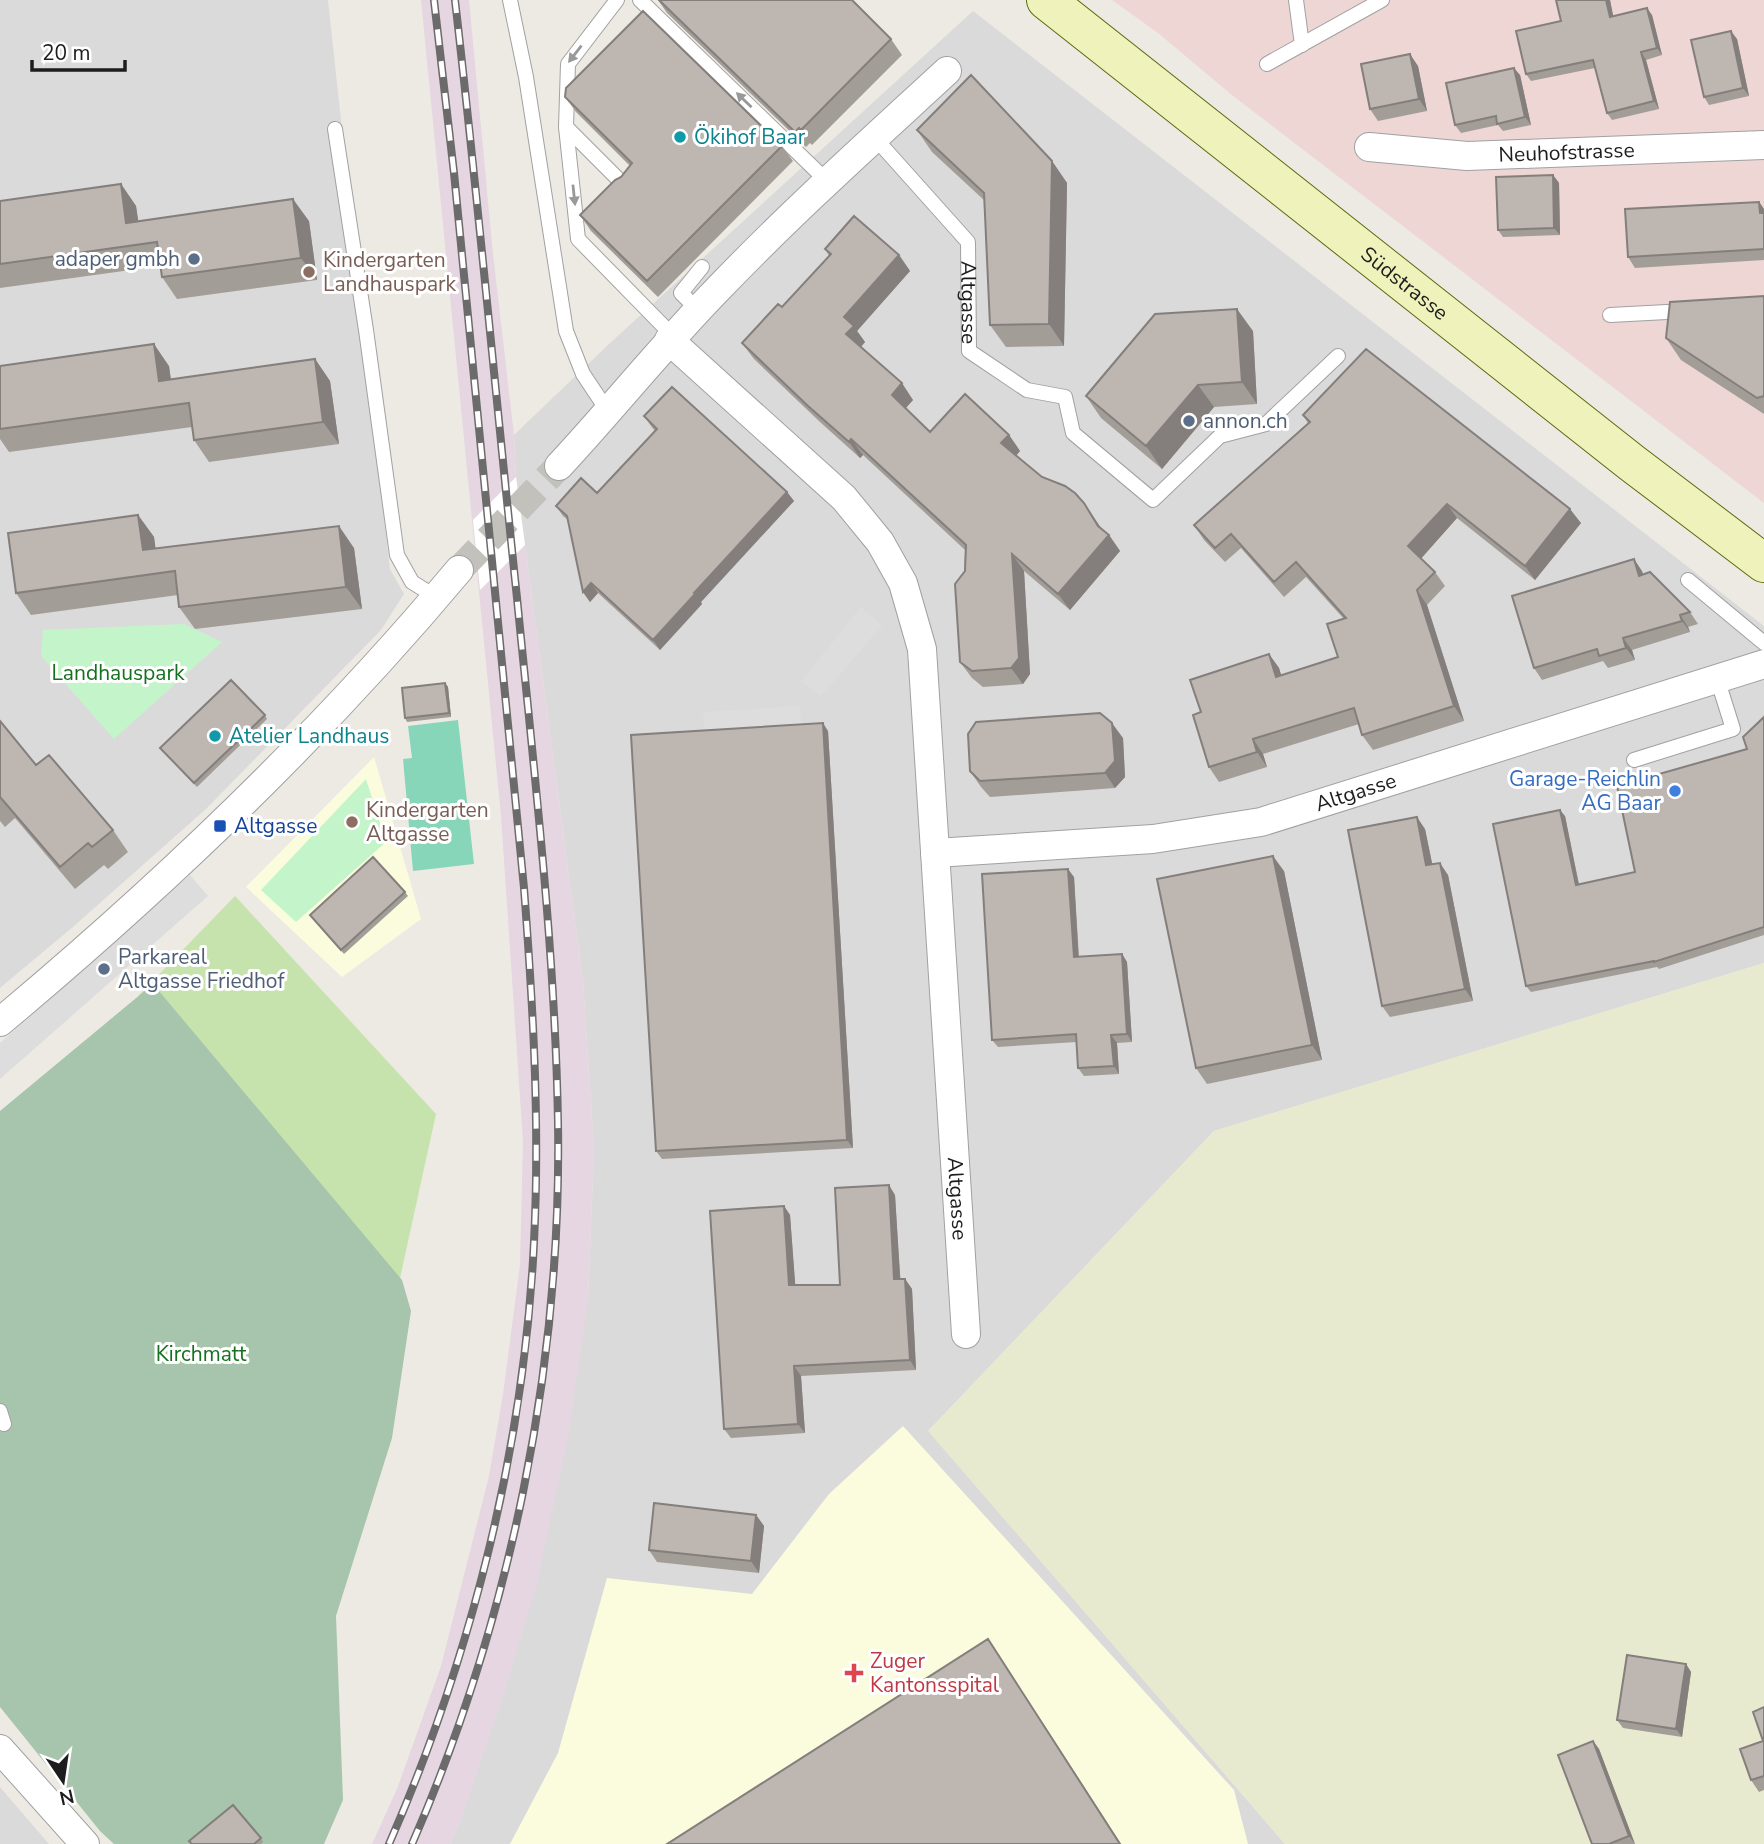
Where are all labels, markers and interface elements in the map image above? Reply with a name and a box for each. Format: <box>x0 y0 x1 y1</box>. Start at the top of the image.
scale bar <box>32 28 124 72</box>
text: 20 m <box>42 39 91 67</box>
one-way arrow <box>569 45 583 63</box>
one-way arrow <box>736 93 753 109</box>
place label: Ökihof Baar <box>694 123 806 151</box>
marker: Ökihof Baar <box>672 129 688 145</box>
street label: Neuhofstrasse <box>1498 136 1635 169</box>
one-way arrow <box>568 184 579 206</box>
street label: Südstrasse <box>1355 240 1454 327</box>
place label: adaper gmbh <box>55 245 180 273</box>
place label: Kindergarten Landhauspark <box>323 246 457 298</box>
marker: adaper gmbh <box>186 251 202 267</box>
street label: Altgasse <box>954 261 983 344</box>
marker: Kindergarten Landhauspark <box>301 264 317 280</box>
place label: annon.ch <box>1203 407 1288 435</box>
marker: annon.ch <box>1181 413 1197 429</box>
park label: Landhauspark <box>51 659 185 687</box>
place label: Atelier Landhaus <box>229 722 389 750</box>
marker: Atelier Landhaus <box>207 728 223 744</box>
place label: Garage-Reichlin AG Baar <box>1509 765 1661 817</box>
street label: Altgasse <box>1312 766 1400 818</box>
marker: Garage-Reichlin AG Baar <box>1667 783 1683 799</box>
place label: Kindergarten Altgasse <box>366 796 489 848</box>
place label: Altgasse <box>234 812 317 840</box>
marker: Kindergarten Altgasse <box>344 814 360 830</box>
marker: Altgasse <box>212 818 228 834</box>
place label: Parkareal Altgasse Friedhof <box>118 943 285 995</box>
marker: Parkareal Altgasse Friedhof <box>96 961 112 977</box>
street label: Altgasse <box>941 1156 974 1241</box>
park label: Kirchmatt <box>156 1340 247 1368</box>
place label: Zuger Kantonsspital <box>870 1647 1000 1699</box>
marker: Zuger Kantonsspital <box>844 1663 864 1683</box>
north arrow <box>28 1746 98 1816</box>
text: N <box>57 1782 76 1811</box>

